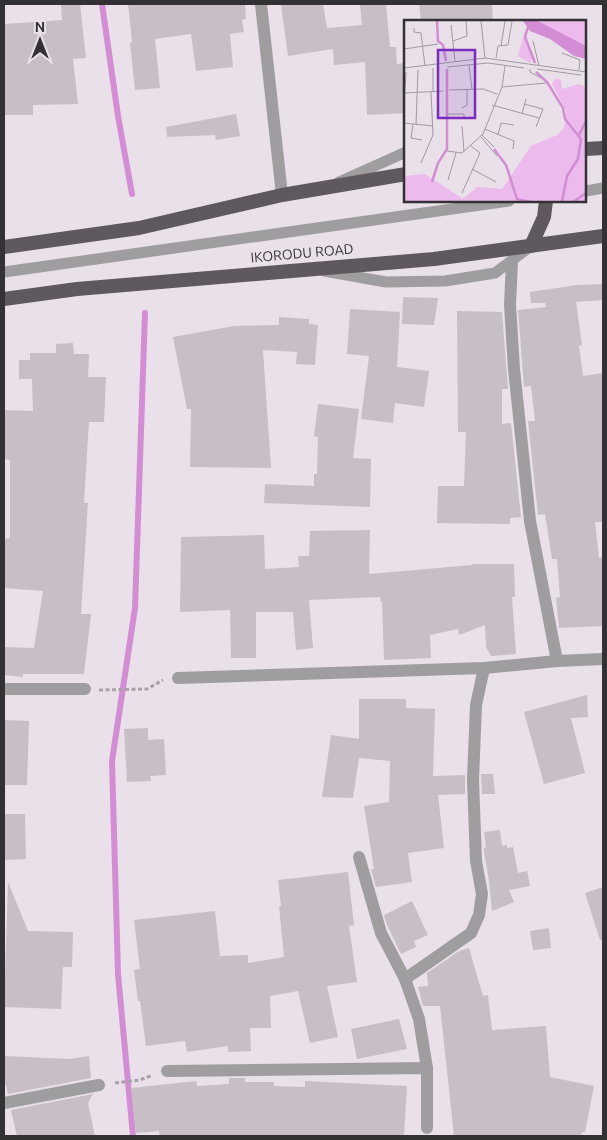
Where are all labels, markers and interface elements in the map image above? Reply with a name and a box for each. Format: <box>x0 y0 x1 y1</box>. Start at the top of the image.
north arrow <box>15 15 65 65</box>
text: N <box>35 19 45 35</box>
inset map <box>404 20 587 202</box>
street label: IKORODU ROAD <box>250 241 354 265</box>

